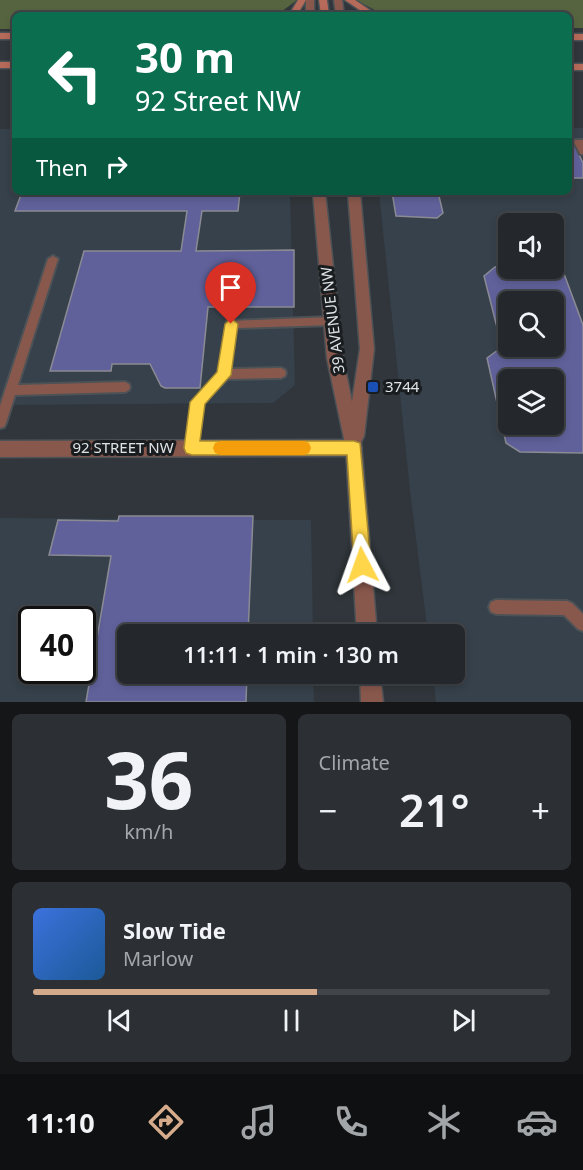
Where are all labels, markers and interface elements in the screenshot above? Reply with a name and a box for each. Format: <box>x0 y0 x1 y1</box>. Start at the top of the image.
text: 30 m <box>135 28 235 85</box>
icon: left <box>36 36 114 114</box>
text: 92 Street NW <box>135 82 301 119</box>
icon: right <box>100 150 133 183</box>
text: Then <box>36 152 88 182</box>
map controls <box>498 213 564 435</box>
button: sound <box>498 213 564 279</box>
pin <box>205 262 256 324</box>
street label: 39 AVENUE NW <box>316 266 348 375</box>
icon: arrive <box>214 271 247 304</box>
button: search <box>498 291 564 357</box>
button: layers <box>498 369 564 435</box>
place label: 3744 <box>385 376 420 396</box>
marker: 3744 <box>366 380 380 394</box>
street label: 92 STREET NW <box>72 437 174 457</box>
position arrow <box>330 533 394 597</box>
speed limit sign: 40 <box>18 606 96 684</box>
text: 11:11 · 1 min · 130 m <box>183 639 399 669</box>
text: 36 <box>104 726 193 832</box>
text: Climate <box>319 749 390 776</box>
text: 21° <box>399 779 470 840</box>
text: − <box>319 788 337 833</box>
text: + <box>531 788 550 833</box>
text: km/h <box>124 818 173 845</box>
text: Slow Tide <box>123 915 226 945</box>
text: Marlow <box>123 945 193 972</box>
icon: previous <box>103 1004 136 1037</box>
icon: pause <box>275 1004 308 1037</box>
icon: next <box>447 1004 480 1037</box>
icon: directions <box>145 1101 187 1143</box>
icon: music <box>238 1101 280 1143</box>
icon: phone <box>330 1101 372 1143</box>
icon: climate <box>423 1101 465 1143</box>
icon: car <box>516 1101 558 1143</box>
text: 11:10 <box>25 1104 95 1141</box>

